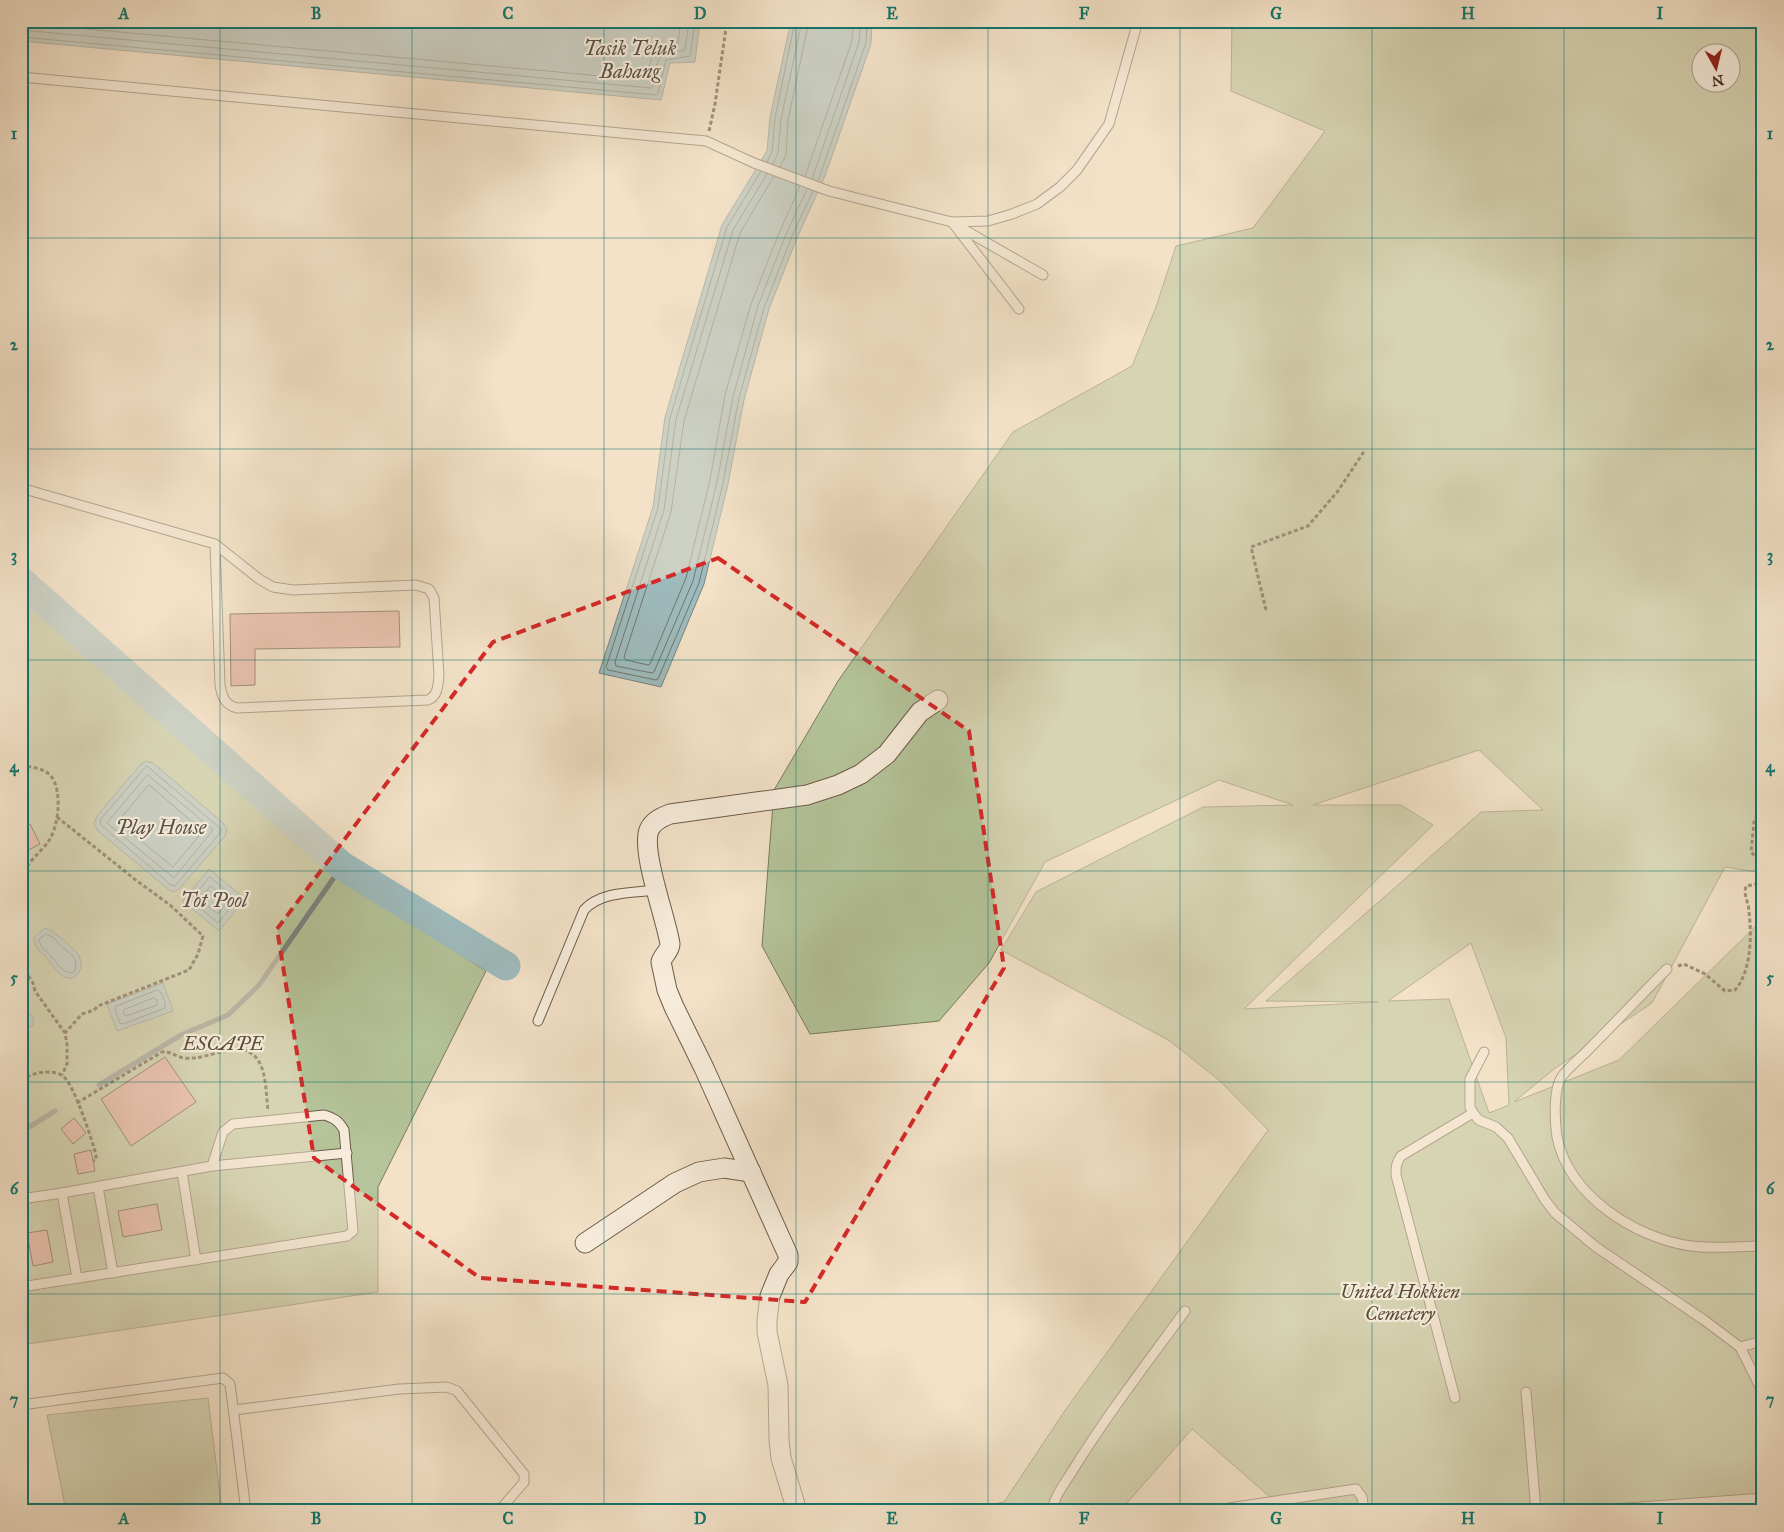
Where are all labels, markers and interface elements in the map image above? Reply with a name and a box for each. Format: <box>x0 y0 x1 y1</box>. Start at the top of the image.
text: A <box>118 4 130 23</box>
text: B <box>311 4 321 23</box>
text: C <box>503 4 514 23</box>
text: D <box>694 4 707 23</box>
text: E <box>886 4 898 23</box>
text: F <box>1079 4 1090 23</box>
text: G <box>1270 4 1282 23</box>
text: H <box>1461 4 1475 23</box>
text: I <box>1657 4 1664 23</box>
water label: Tasik Teluk Bahang <box>584 36 676 83</box>
north arrow <box>1692 42 1742 92</box>
text: N <box>1711 71 1725 90</box>
text: 1 <box>11 124 18 143</box>
text: 1 <box>1767 124 1774 143</box>
text: 2 <box>10 335 19 354</box>
text: 2 <box>1766 335 1775 354</box>
text: 3 <box>11 546 17 566</box>
text: 3 <box>1767 546 1773 566</box>
text: 4 <box>10 757 20 777</box>
text: 4 <box>1766 757 1776 777</box>
water label: Play House <box>116 815 207 839</box>
water label: Tot Pool <box>181 888 249 912</box>
text: 5 <box>10 968 18 987</box>
text: 5 <box>1766 968 1774 987</box>
park label: ESCAPE <box>182 1032 265 1055</box>
text: 6 <box>10 1179 19 1198</box>
text: 6 <box>1766 1179 1775 1198</box>
park label: United Hokkien Cemetery <box>1340 1280 1460 1325</box>
text: 7 <box>10 1390 19 1409</box>
text: 7 <box>1766 1390 1775 1409</box>
text: A <box>118 1509 130 1528</box>
text: B <box>311 1509 321 1528</box>
text: C <box>503 1509 514 1528</box>
text: D <box>694 1509 707 1528</box>
text: E <box>886 1509 898 1528</box>
text: F <box>1079 1509 1090 1528</box>
text: G <box>1270 1509 1282 1528</box>
text: H <box>1461 1509 1475 1528</box>
text: I <box>1657 1509 1664 1528</box>

